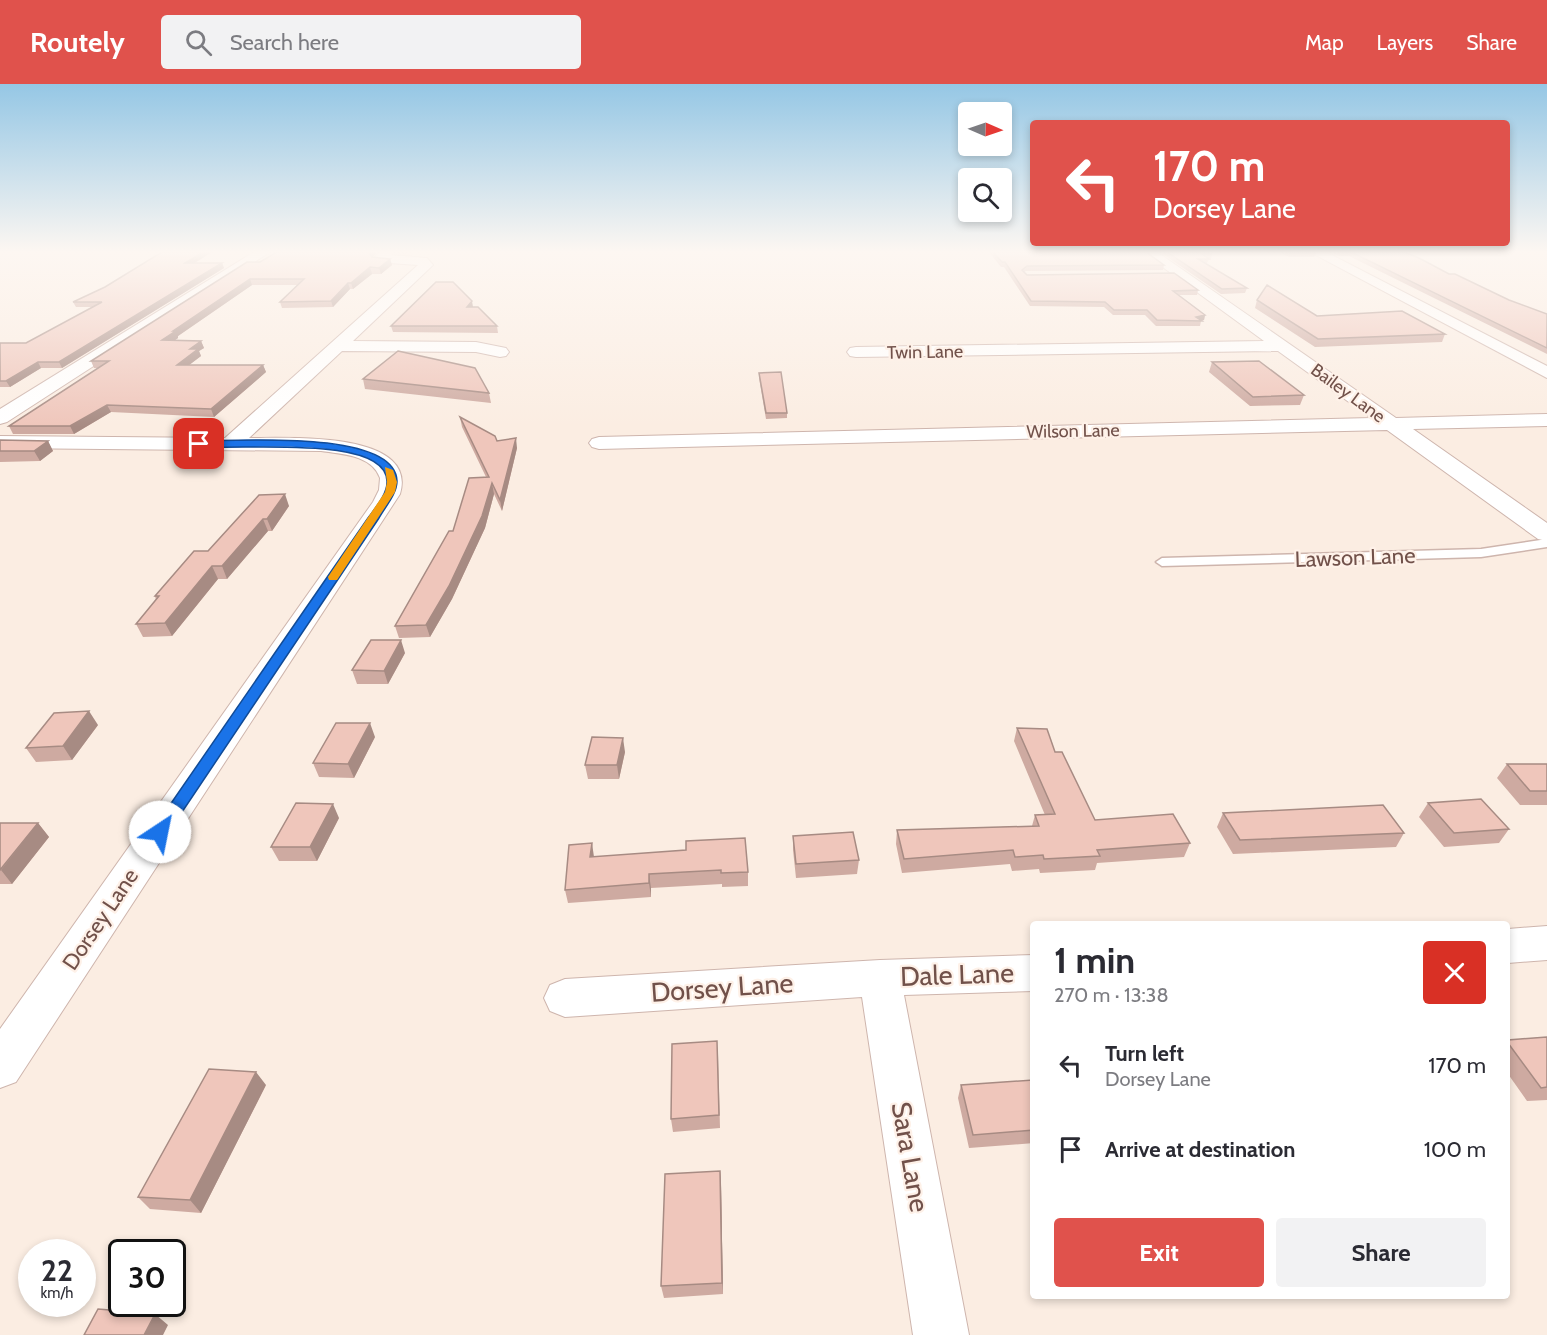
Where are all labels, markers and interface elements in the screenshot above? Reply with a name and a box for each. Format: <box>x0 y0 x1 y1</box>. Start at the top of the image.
search box <box>161 15 581 69</box>
text: Routely <box>30 25 125 59</box>
icon: search <box>182 26 215 59</box>
text: Search here <box>230 29 339 56</box>
text: Map <box>1305 30 1344 55</box>
text: Layers <box>1377 30 1433 55</box>
text: Share <box>1466 30 1517 55</box>
north arrow <box>958 102 1012 156</box>
map controls <box>958 102 1012 222</box>
text: 170 m <box>1153 140 1265 192</box>
icon: left <box>1054 144 1132 222</box>
button: search <box>958 168 1012 222</box>
text: Dorsey Lane <box>1153 192 1296 225</box>
street label: Twin Lane <box>887 340 963 364</box>
street label: Bailey Lane <box>1307 359 1389 427</box>
pin <box>173 418 224 469</box>
street label: Wilson Lane <box>1026 419 1120 443</box>
icon: arrive <box>182 427 215 460</box>
street label: Lawson Lane <box>1294 542 1416 573</box>
position arrow <box>128 800 192 864</box>
street label: Dorsey Lane <box>57 863 144 975</box>
text: 1 min <box>1054 938 1135 982</box>
button: close <box>1423 941 1486 1004</box>
street label: Dale Lane <box>899 956 1015 993</box>
street label: Dorsey Lane <box>650 966 795 1009</box>
text: 270 m · 13:38 <box>1054 983 1169 1007</box>
text: Turn left <box>1105 1040 1184 1067</box>
icon: left <box>1054 1049 1087 1082</box>
text: 170 m <box>1428 1052 1486 1079</box>
text: Dorsey Lane <box>1105 1067 1211 1091</box>
street label: Sara Lane <box>885 1099 936 1215</box>
icon: arrive <box>1054 1133 1087 1166</box>
text: Arrive at destination <box>1105 1136 1295 1163</box>
text: 100 m <box>1424 1136 1486 1163</box>
button: Exit <box>1054 1218 1264 1287</box>
button: Share <box>1276 1218 1486 1287</box>
speed limit sign: 30 <box>108 1239 186 1317</box>
text: 22 <box>41 1252 73 1289</box>
text: km/h <box>41 1284 73 1302</box>

